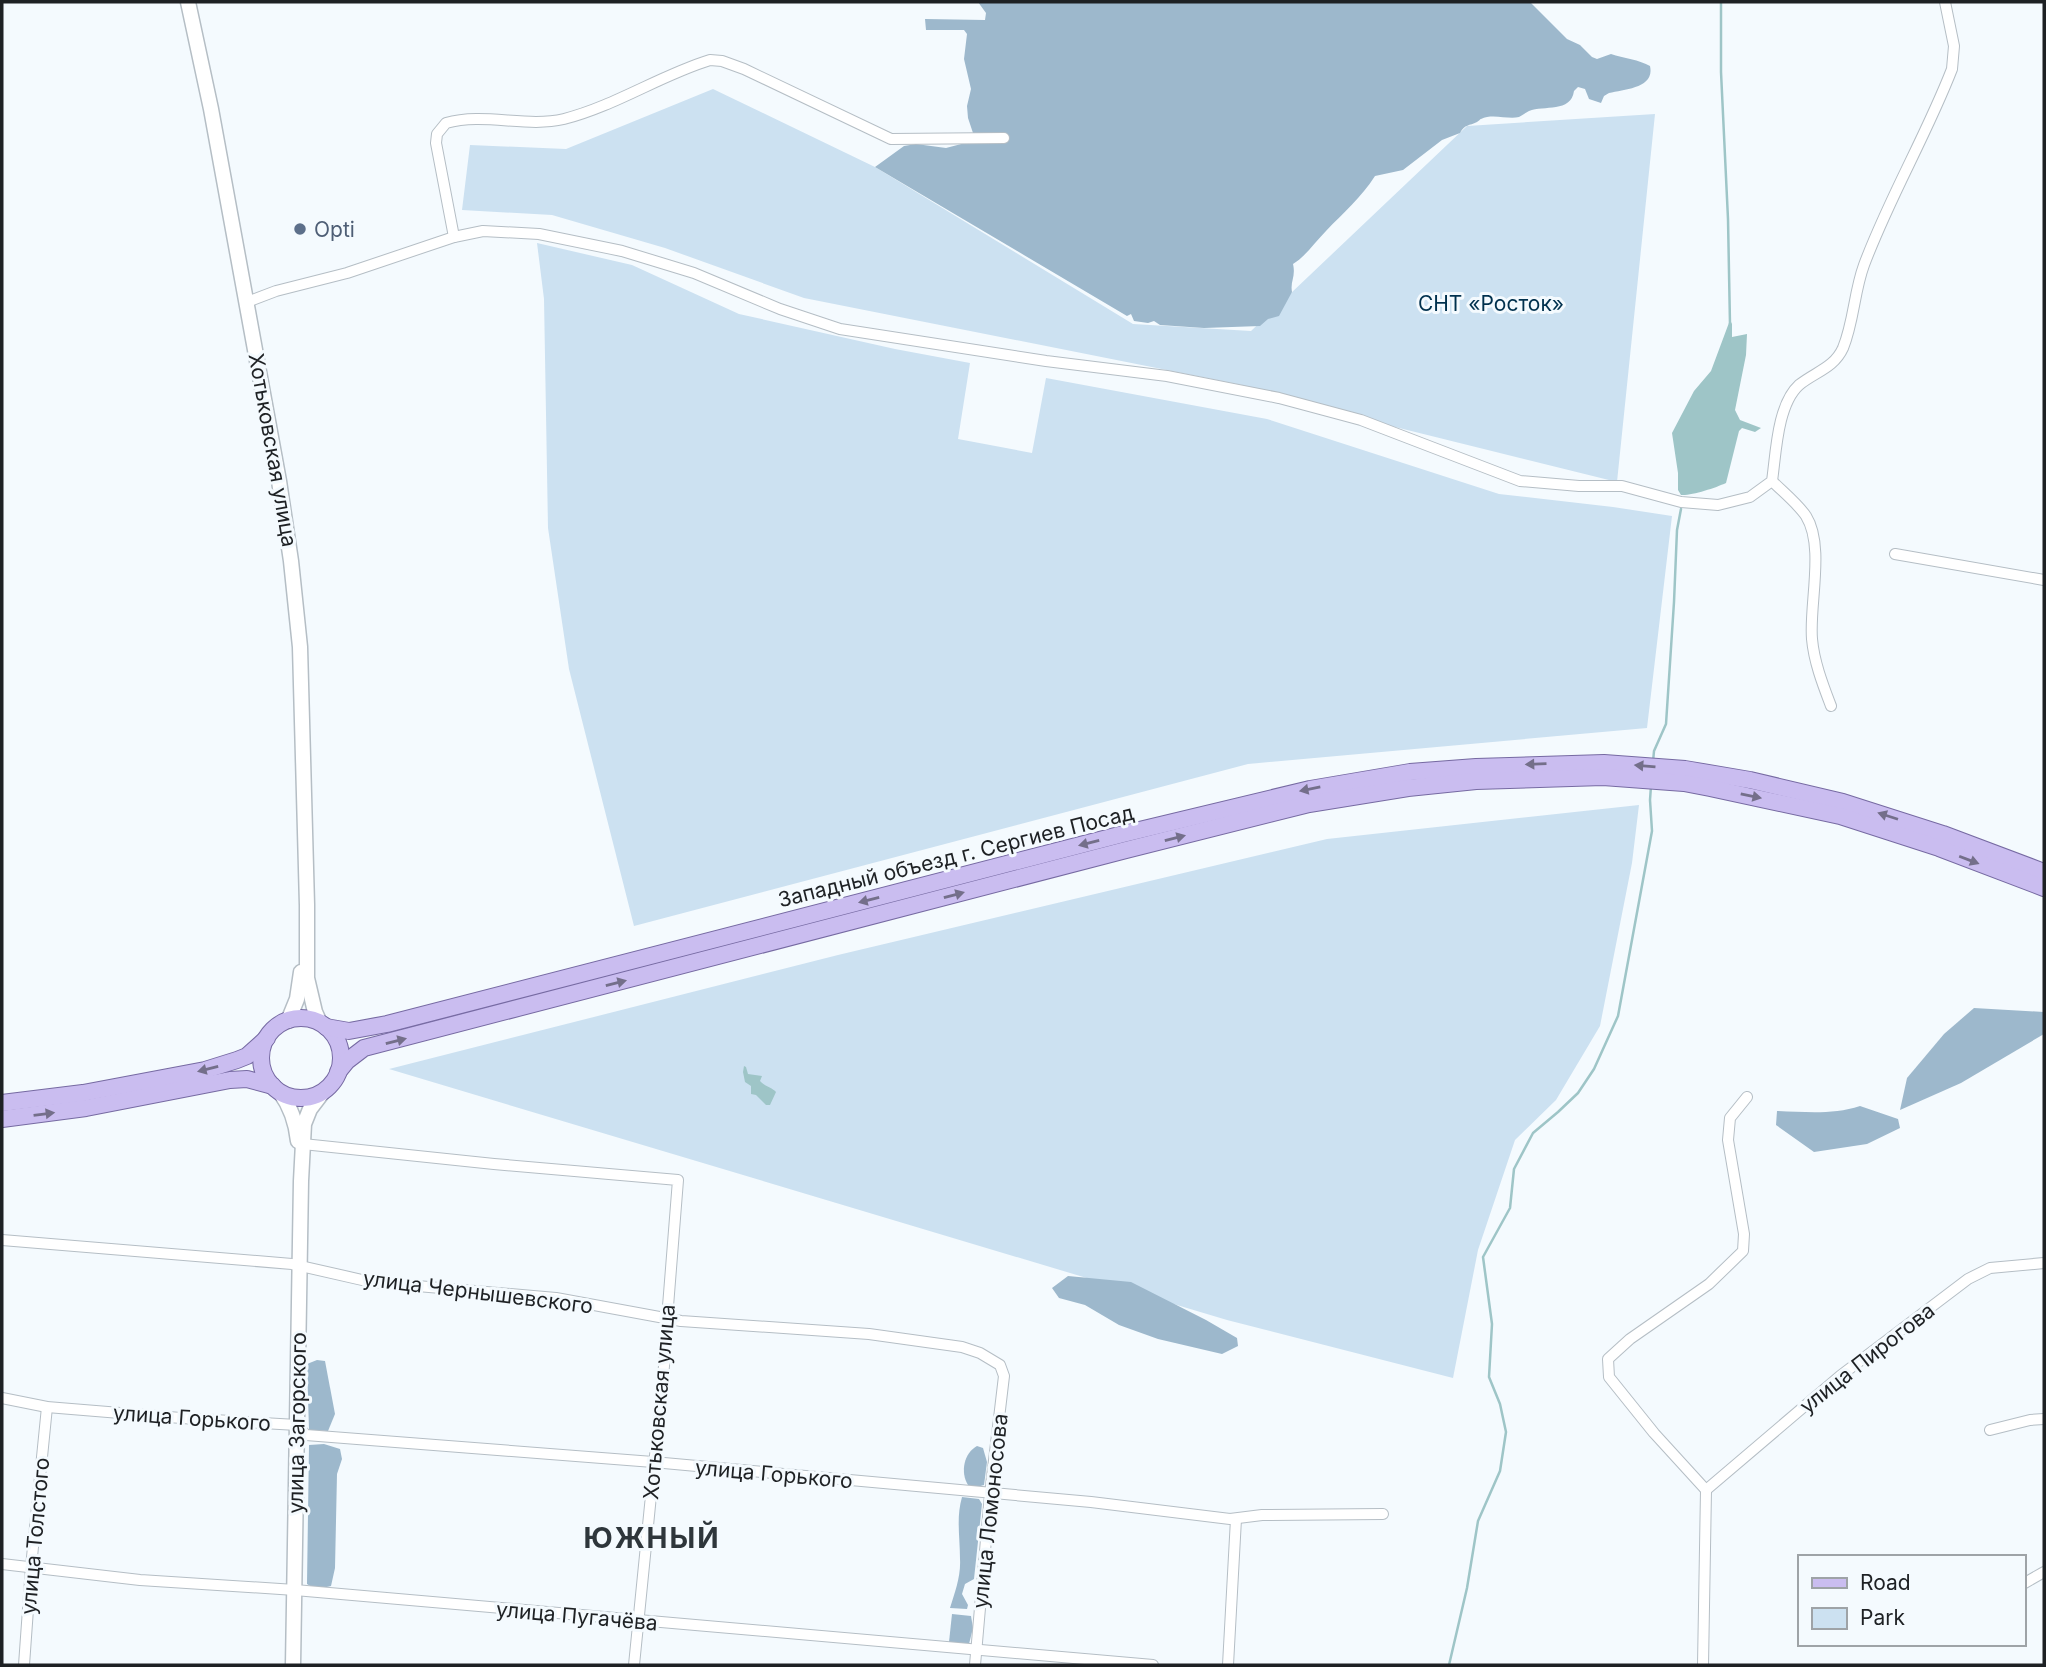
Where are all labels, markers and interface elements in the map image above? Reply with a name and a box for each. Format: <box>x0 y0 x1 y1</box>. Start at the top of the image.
place label: Opti <box>314 217 355 242</box>
marker: Opti <box>292 221 308 237</box>
park label: СНТ «Росток» <box>1418 291 1564 316</box>
street label: Хотьковская улица <box>244 351 302 549</box>
one-way arrow <box>1525 759 1547 770</box>
one-way arrow <box>1633 760 1655 771</box>
one-way arrow <box>1299 784 1321 795</box>
one-way arrow <box>1740 790 1762 801</box>
street label: Западный объезд г. Сергиев Посад <box>775 800 1137 912</box>
one-way arrow <box>1877 810 1898 821</box>
one-way arrow <box>1164 832 1186 843</box>
one-way arrow <box>1078 838 1100 849</box>
one-way arrow <box>1958 854 1979 865</box>
one-way arrow <box>944 889 966 900</box>
one-way arrow <box>858 895 880 906</box>
one-way arrow <box>605 977 627 988</box>
one-way arrow <box>385 1035 406 1045</box>
one-way arrow <box>197 1064 219 1075</box>
one-way arrow <box>33 1108 55 1119</box>
street label: улица Чернышевского <box>362 1265 594 1319</box>
street label: улица Пирогова <box>1795 1298 1939 1418</box>
street label: Хотьковская улица <box>638 1303 680 1501</box>
street label: улица Загорского <box>283 1332 311 1514</box>
street label: улица Горького <box>112 1400 272 1436</box>
street label: улица Ломоносова <box>967 1412 1013 1610</box>
street label: улица Горького <box>694 1455 854 1493</box>
street label: улица Толстого <box>16 1456 54 1616</box>
district label: ЮЖНЫЙ <box>583 1520 721 1555</box>
legend <box>1798 1555 2025 1646</box>
text: Road <box>1860 1570 1911 1595</box>
street label: улица Пугачёва <box>495 1596 659 1636</box>
text: Park <box>1860 1605 1905 1630</box>

